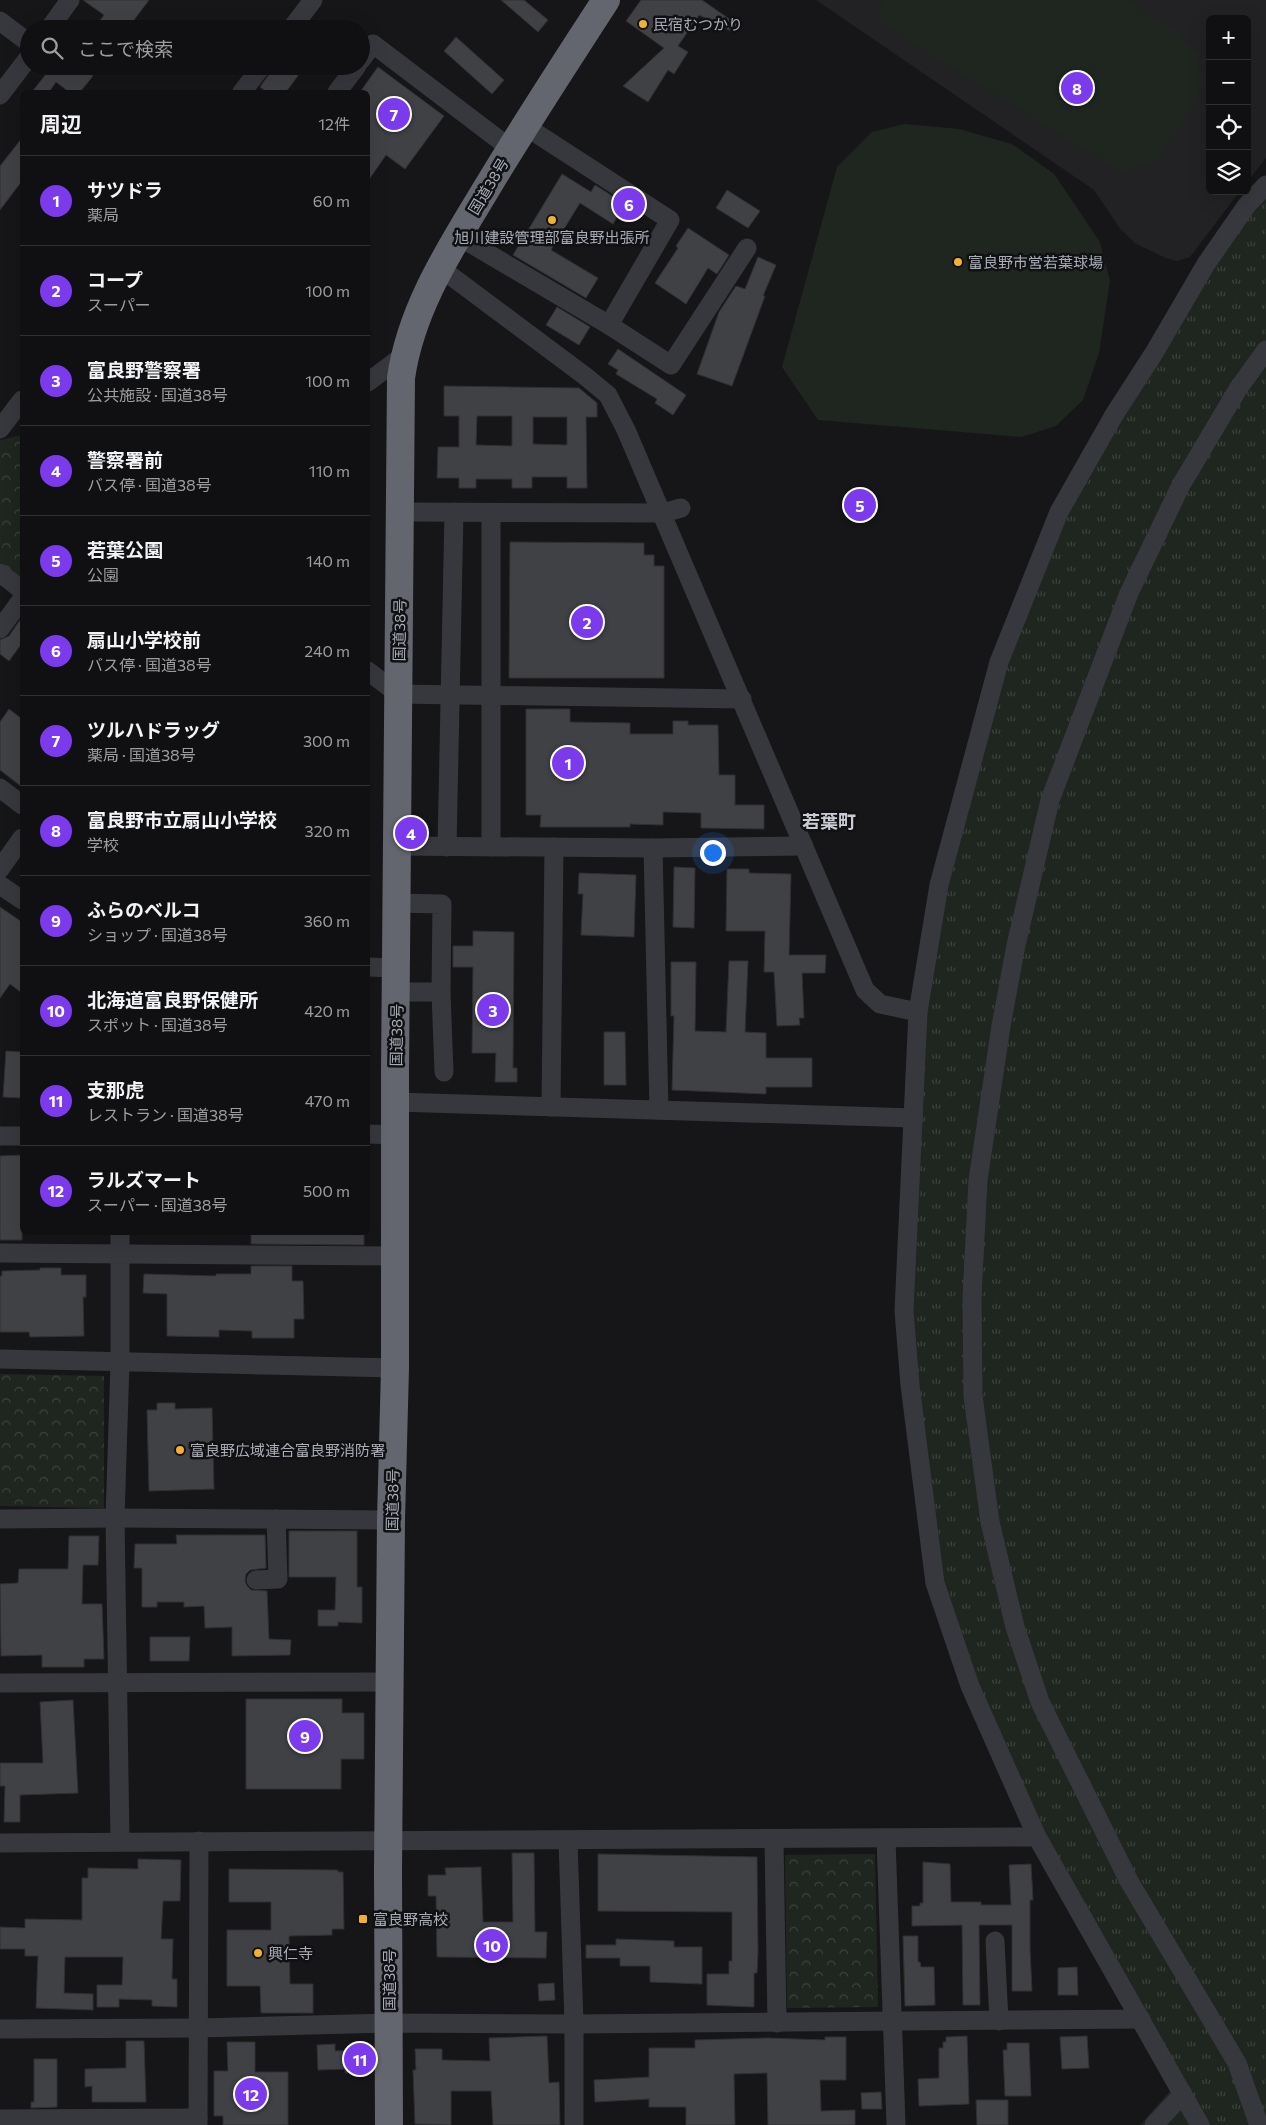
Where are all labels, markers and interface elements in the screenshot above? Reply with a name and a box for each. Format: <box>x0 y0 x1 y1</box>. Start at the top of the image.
place label: 民宿むつかり <box>653 15 743 33</box>
map controls <box>1206 15 1251 195</box>
button: + <box>1206 15 1251 60</box>
marker: 民宿むつかり <box>637 18 649 30</box>
search box <box>20 20 370 75</box>
icon: search <box>38 34 66 62</box>
text: ここで検索 <box>78 37 173 60</box>
button: − <box>1206 60 1251 105</box>
pin: 8 <box>1061 69 1093 107</box>
pin: 7 <box>378 95 410 133</box>
button: locate <box>1206 105 1251 150</box>
text: 周辺 <box>40 111 82 136</box>
text: 12件 <box>318 114 350 133</box>
button: layers <box>1206 150 1251 195</box>
street label: 国道38号 <box>464 155 512 217</box>
text: サツドラ <box>87 178 163 201</box>
pin: 6 <box>613 185 645 223</box>
text: 1 <box>52 191 60 210</box>
text: 60 m <box>313 191 350 210</box>
text: 薬局 <box>87 205 119 224</box>
marker: 旭川建設管理部富良野出張所 <box>546 214 558 226</box>
place label: 旭川建設管理部富良野出張所 <box>454 228 650 246</box>
place label: 富良野市営若葉球場 <box>968 253 1103 271</box>
marker: 富良野市営若葉球場 <box>952 256 964 268</box>
text: コープ <box>87 268 143 291</box>
text: 2 <box>51 281 61 300</box>
text: 100 m <box>305 281 350 300</box>
text: スーパー <box>87 295 151 314</box>
text: 富良野警察署 <box>87 358 201 381</box>
text: 3 <box>51 371 61 390</box>
text: 100 m <box>305 371 350 390</box>
text: 公共施設 · 国道38号 <box>87 385 228 404</box>
text: 警察署前 <box>87 448 163 471</box>
text: 4 <box>51 461 61 480</box>
text: 110 m <box>309 461 350 480</box>
text: バス停 · 国道38号 <box>87 475 212 494</box>
pin: 5 <box>844 486 876 524</box>
text: 若葉公園 <box>87 538 163 561</box>
text: 5 <box>51 551 61 570</box>
text: 140 m <box>306 551 350 570</box>
text: 公園 <box>87 565 119 584</box>
street label: 国道38号 <box>389 599 409 661</box>
pin: 2 <box>571 603 603 641</box>
text: 扇山小学校前 <box>87 628 201 651</box>
text: 6 <box>51 641 61 660</box>
text: 240 m <box>304 641 350 660</box>
text: バス停 · 国道38号 <box>87 655 212 674</box>
text: ツルハドラッグ <box>87 718 220 741</box>
text: 7 <box>52 731 60 750</box>
text: 300 m <box>303 731 350 750</box>
pin: 1 <box>552 744 584 782</box>
text: 薬局 · 国道38号 <box>87 745 196 764</box>
text: 富良野市立扇山小学校 <box>87 808 277 831</box>
district label: 若葉町 <box>802 810 856 832</box>
pin: 4 <box>395 814 427 852</box>
text: 8 <box>51 821 61 840</box>
text: 320 m <box>305 821 350 840</box>
text: 学校 <box>87 835 119 854</box>
your location <box>700 840 726 866</box>
text: ふらのベルコ <box>87 898 201 921</box>
text: 9 <box>51 911 61 930</box>
text: 360 m <box>304 911 350 930</box>
text: ショップ · 国道38号 <box>87 925 228 944</box>
text: 北海道富良野保健所 <box>87 988 258 1011</box>
pin: 3 <box>477 991 509 1029</box>
text: 10 <box>47 1001 65 1020</box>
text: 420 m <box>304 1001 350 1020</box>
street label: 国道38号 <box>386 1004 406 1066</box>
text: スポット · 国道38号 <box>87 1015 228 1034</box>
text: 支那虎 <box>87 1078 144 1101</box>
text: 11 <box>49 1091 63 1110</box>
text: 470 m <box>305 1091 350 1110</box>
text: レストラン · 国道38号 <box>87 1105 244 1124</box>
text: ラルズマート <box>87 1168 201 1191</box>
text: 12 <box>48 1181 64 1200</box>
text: 500 m <box>303 1181 350 1200</box>
text: スーパー · 国道38号 <box>87 1195 228 1214</box>
place label: 富良野広域連合富良野消防署 <box>190 1441 385 1459</box>
marker: 富良野広域連合富良野消防署 <box>174 1444 186 1456</box>
street label: 国道38号 <box>382 1469 402 1531</box>
pin: 9 <box>289 1717 321 1755</box>
place label: 富良野高校 <box>373 1910 448 1928</box>
marker: 富良野高校 <box>357 1913 369 1925</box>
pin: 10 <box>476 1926 508 1964</box>
place label: 興仁寺 <box>268 1944 313 1962</box>
marker: 興仁寺 <box>252 1947 264 1959</box>
street label: 国道38号 <box>380 1949 398 2011</box>
pin: 11 <box>344 2040 376 2078</box>
pin: 12 <box>235 2075 267 2113</box>

